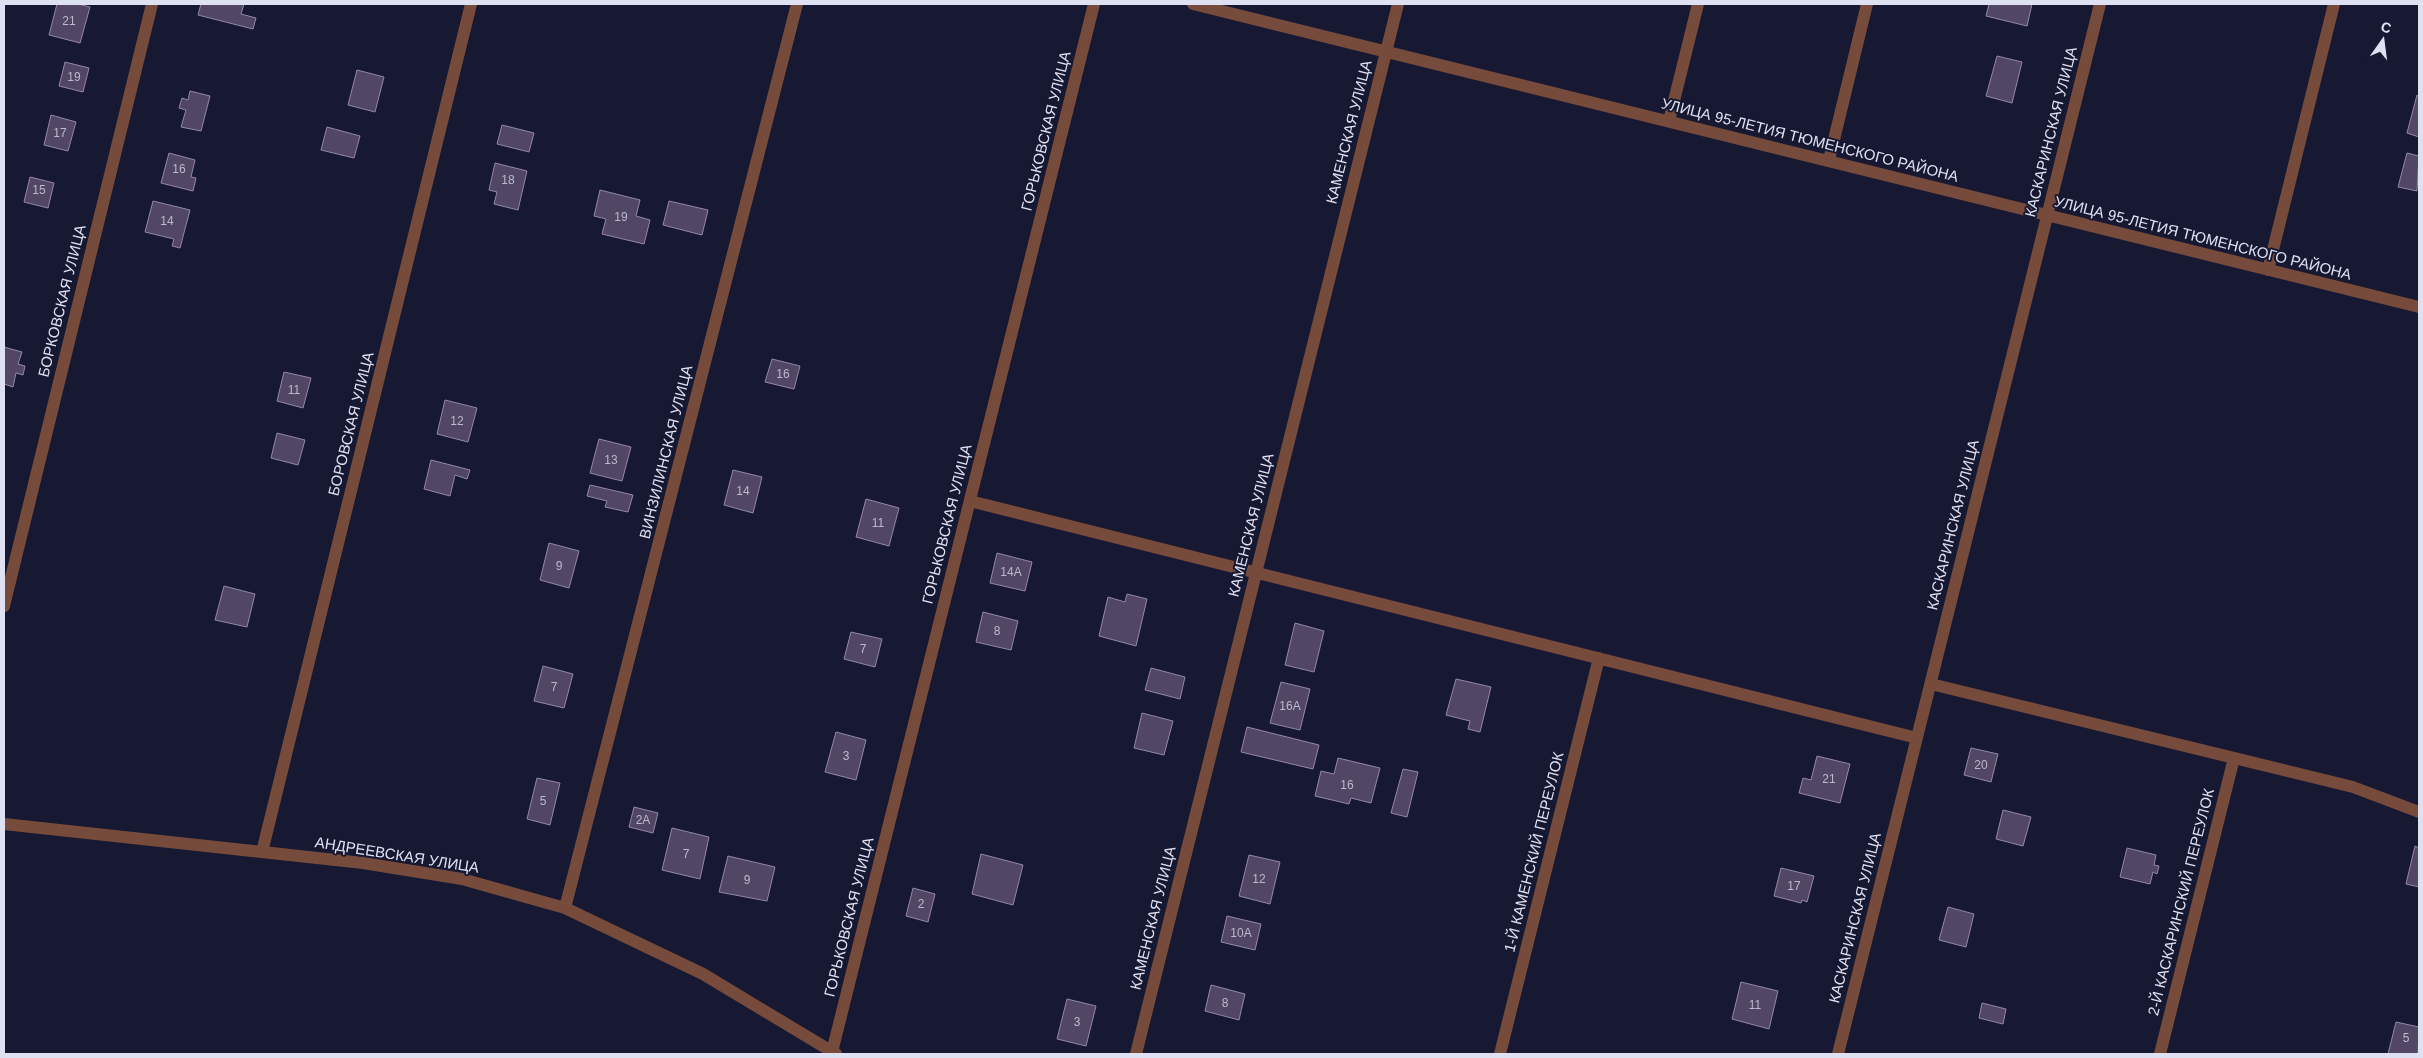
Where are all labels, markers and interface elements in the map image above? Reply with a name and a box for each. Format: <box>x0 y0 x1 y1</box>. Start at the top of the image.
house number: 21 <box>62 14 76 28</box>
north arrow <box>2358 15 2408 65</box>
text: С <box>2379 18 2393 36</box>
street label: КАСКАРИНСКАЯ УЛИЦА <box>2021 45 2080 219</box>
street label: ГОРЬКОВСКАЯ УЛИЦА <box>1017 49 1074 212</box>
street label: КАМЕНСКАЯ УЛИЦА <box>1322 58 1375 205</box>
house number: 19 <box>67 70 81 84</box>
street label: УЛИЦА 95-ЛЕТИЯ ТЮМЕНСКОГО РАЙОНА <box>1660 94 1960 185</box>
house number: 17 <box>53 126 67 140</box>
house number: 16 <box>172 162 186 176</box>
house number: 18 <box>501 173 515 187</box>
house number: 15 <box>32 183 46 197</box>
street label: УЛИЦА 95-ЛЕТИЯ ТЮМЕНСКОГО РАЙОНА <box>2053 192 2353 283</box>
house number: 19 <box>614 210 628 224</box>
house number: 14 <box>160 214 174 228</box>
street label: БОРКОВСКАЯ УЛИЦА <box>34 223 89 379</box>
street label: БОРОВСКАЯ УЛИЦА <box>324 350 377 498</box>
street label: ВИНЗИЛИНСКАЯ УЛИЦА <box>636 363 695 540</box>
house number: 16 <box>776 367 790 381</box>
house number: 11 <box>288 383 301 397</box>
house number: 12 <box>450 414 464 428</box>
street label: КАСКАРИНСКАЯ УЛИЦА <box>1923 438 1982 612</box>
street label: ГОРЬКОВСКАЯ УЛИЦА <box>918 442 975 605</box>
street label: КАМЕНСКАЯ УЛИЦА <box>1224 451 1277 598</box>
house number: 13 <box>604 453 618 467</box>
house number: 14 <box>736 484 750 498</box>
house number: 11 <box>872 516 885 530</box>
house number: 9 <box>556 559 563 573</box>
house number: 14А <box>1000 565 1022 579</box>
house number: 8 <box>994 624 1001 638</box>
house number: 7 <box>860 642 867 656</box>
house number: 7 <box>551 680 558 694</box>
house number: 16А <box>1279 699 1301 713</box>
house number: 3 <box>843 749 850 763</box>
street label: 1-Й КАМЕНСКИЙ ПЕРЕУЛОК <box>1500 750 1567 954</box>
house number: 20 <box>1974 758 1988 772</box>
house number: 21 <box>1822 772 1836 786</box>
house number: 16 <box>1340 778 1354 792</box>
street label: 2-Й КАСКАРИНСКИЙ ПЕРЕУЛОК <box>2144 786 2217 1017</box>
house number: 5 <box>540 794 547 808</box>
house number: 2А <box>636 813 650 827</box>
street label: КАСКАРИНСКАЯ УЛИЦА <box>1825 831 1884 1005</box>
street label: АНДРЕЕВСКАЯ УЛИЦА <box>314 833 480 876</box>
street label: ГОРЬКОВСКАЯ УЛИЦА <box>820 835 877 998</box>
street label: КАМЕНСКАЯ УЛИЦА <box>1126 844 1179 991</box>
house number: 7 <box>683 847 690 861</box>
house number: 12 <box>1252 872 1266 886</box>
house number: 9 <box>744 873 751 887</box>
house number: 17 <box>1787 879 1801 893</box>
house number: 2 <box>918 897 925 911</box>
house number: 10А <box>1230 926 1252 940</box>
house number: 8 <box>1222 996 1229 1010</box>
house number: 11 <box>1749 998 1762 1012</box>
house number: 3 <box>1074 1015 1081 1029</box>
house number: 5 <box>2403 1031 2410 1045</box>

